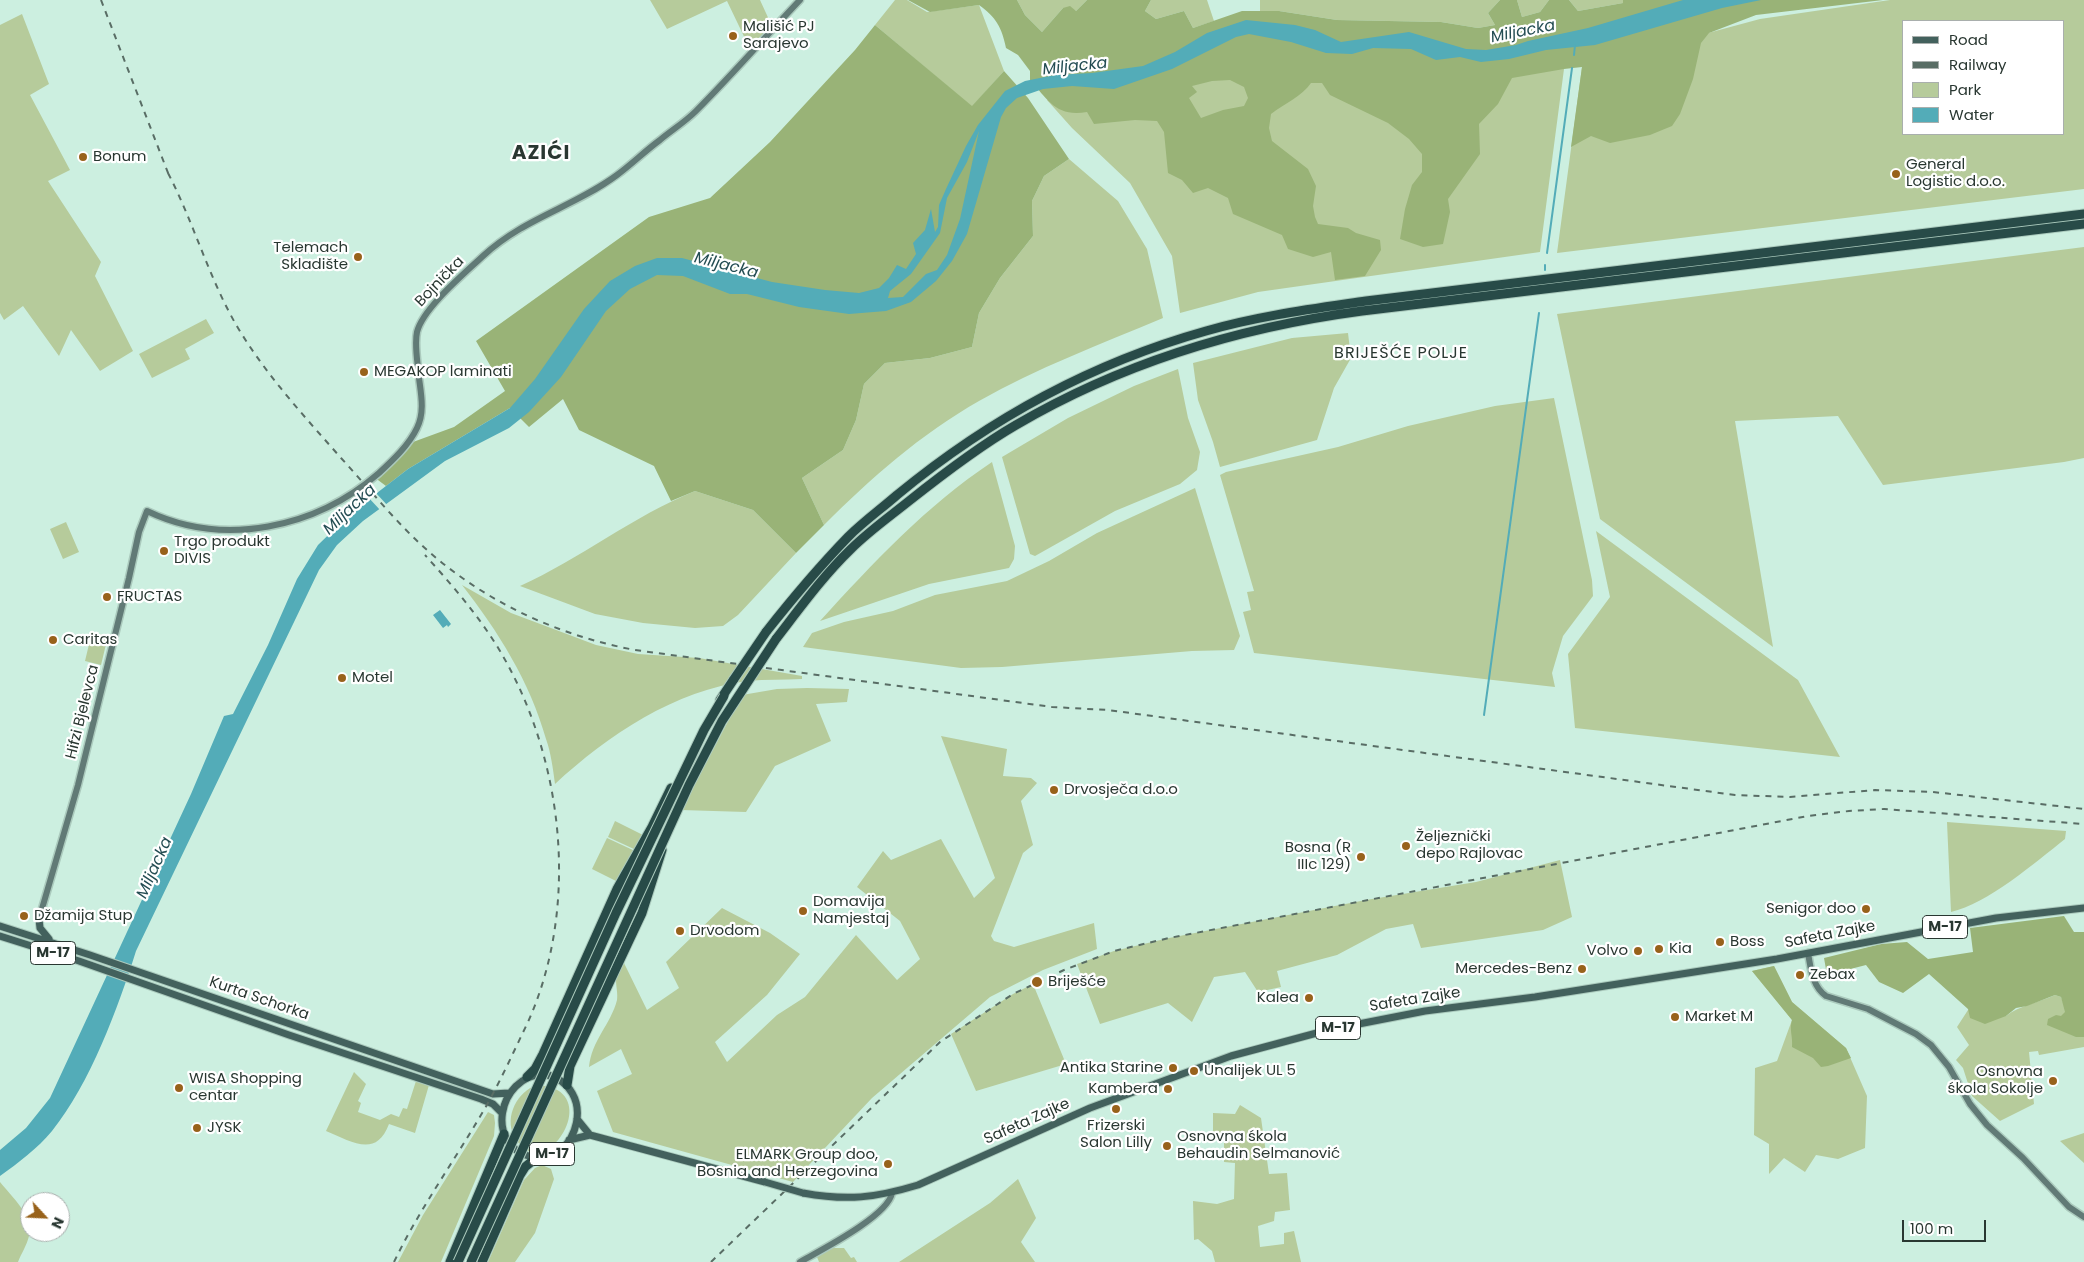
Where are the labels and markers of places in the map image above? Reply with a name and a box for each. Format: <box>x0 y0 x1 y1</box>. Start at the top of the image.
place label: Mališić PJ Sarajevo <box>743 18 815 53</box>
marker: Mališić PJ Sarajevo <box>727 30 739 42</box>
place label: Bonum <box>93 148 146 166</box>
marker: Bonum <box>77 151 89 163</box>
place label: General Logistic d.o.o. <box>1906 156 2005 191</box>
marker: General Logistic d.o.o. <box>1890 168 1902 180</box>
place label: Telemach Skladište <box>273 239 348 274</box>
marker: Telemach Skladište <box>352 251 364 263</box>
place label: MEGAKOP laminati <box>374 363 512 381</box>
marker: MEGAKOP laminati <box>358 366 370 378</box>
place label: Trgo produkt DIVIS <box>174 533 270 568</box>
marker: Trgo produkt DIVIS <box>158 545 170 557</box>
place label: FRUCTAS <box>117 588 182 606</box>
marker: FRUCTAS <box>101 591 113 603</box>
place label: Caritas <box>63 631 117 649</box>
marker: Caritas <box>47 634 59 646</box>
place label: Motel <box>352 669 393 687</box>
marker: Motel <box>336 672 348 684</box>
place label: Drvosječa d.o.o <box>1064 781 1178 799</box>
marker: Drvosječa d.o.o <box>1048 784 1060 796</box>
place label: Željeznički depo Rajlovac <box>1416 828 1523 863</box>
place label: Bosna (R IIIc 129) <box>1285 839 1351 874</box>
marker: Željeznički depo Rajlovac <box>1400 840 1412 852</box>
marker: Bosna (R IIIc 129) <box>1355 851 1367 863</box>
place label: Domavija Namjestaj <box>813 893 889 928</box>
place label: Senigor doo <box>1766 900 1856 918</box>
marker: Senigor doo <box>1860 903 1872 915</box>
marker: Domavija Namjestaj <box>797 905 809 917</box>
place label: Džamija Stup <box>34 907 133 925</box>
marker: Džamija Stup <box>18 910 30 922</box>
place label: Drvodom <box>690 922 759 940</box>
marker: Drvodom <box>674 925 686 937</box>
place label: Boss <box>1730 933 1764 951</box>
marker: Boss <box>1714 936 1726 948</box>
place label: Kia <box>1669 940 1692 958</box>
place label: Volvo <box>1587 942 1628 960</box>
marker: Kia <box>1653 943 1665 955</box>
marker: Volvo <box>1632 945 1644 957</box>
place label: Mercedes-Benz <box>1455 960 1572 978</box>
marker: Mercedes-Benz <box>1576 963 1588 975</box>
place label: Zebax <box>1810 966 1855 984</box>
marker: Zebax <box>1794 969 1806 981</box>
place label: Briješće <box>1048 973 1106 991</box>
marker: Briješće <box>1030 975 1044 989</box>
place label: Kalea <box>1257 989 1299 1007</box>
marker: Kalea <box>1303 992 1315 1004</box>
place label: Market M <box>1685 1008 1753 1026</box>
marker: Market M <box>1669 1011 1681 1023</box>
place label: Antika Starine <box>1060 1059 1163 1077</box>
marker: Antika Starine <box>1167 1062 1179 1074</box>
place label: Unalijek UL 5 <box>1204 1062 1296 1080</box>
place label: Osnovna śkola Sokolje <box>1948 1063 2043 1098</box>
marker: Unalijek UL 5 <box>1188 1065 1200 1077</box>
place label: WISA Shopping centar <box>189 1070 302 1105</box>
marker: Osnovna śkola Sokolje <box>2047 1075 2059 1087</box>
place label: Kambera <box>1088 1080 1158 1098</box>
marker: WISA Shopping centar <box>173 1082 185 1094</box>
marker: Kambera <box>1162 1083 1174 1095</box>
marker: Frizerski Salon Lilly <box>1110 1103 1122 1115</box>
place label: Frizerski Salon Lilly <box>1080 1117 1152 1152</box>
place label: JYSK <box>207 1119 241 1137</box>
marker: JYSK <box>191 1122 203 1134</box>
place label: Osnovna śkola Behaudin Selmanović <box>1177 1128 1340 1163</box>
marker: Osnovna śkola Behaudin Selmanović <box>1161 1140 1173 1152</box>
place label: ELMARK Group doo, Bosnia and Herzegovina <box>697 1146 878 1181</box>
marker: ELMARK Group doo, Bosnia and Herzegovina <box>882 1158 894 1170</box>

